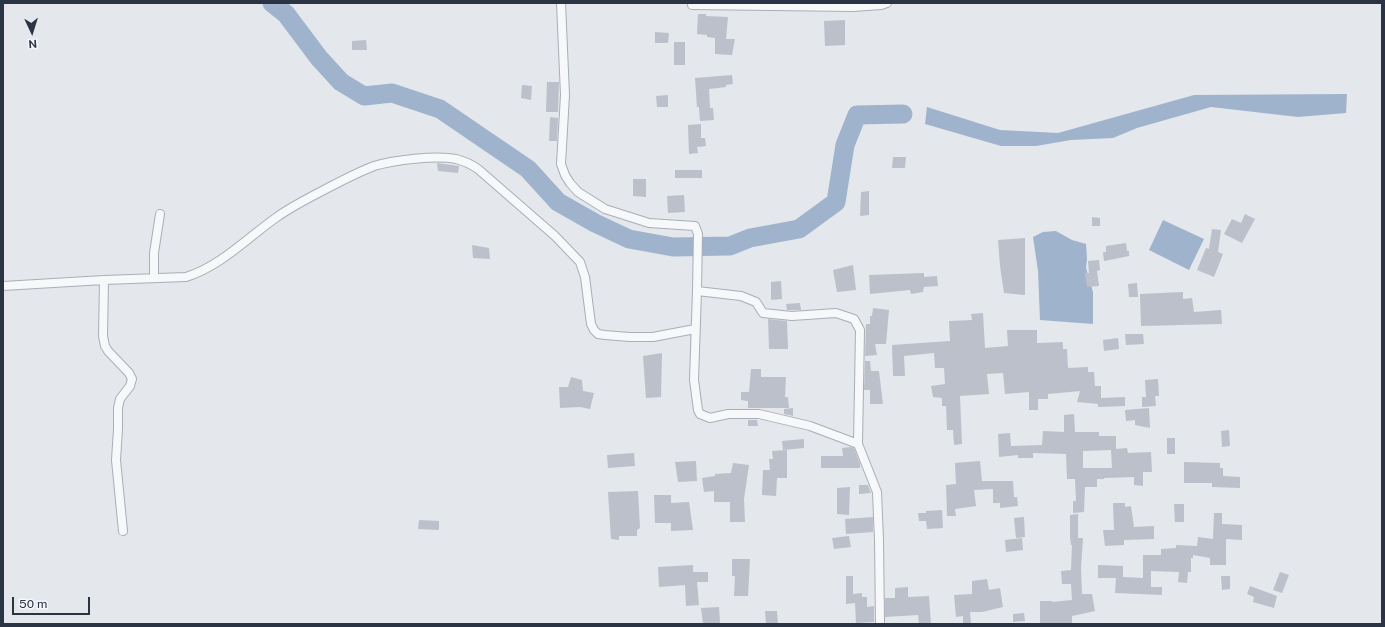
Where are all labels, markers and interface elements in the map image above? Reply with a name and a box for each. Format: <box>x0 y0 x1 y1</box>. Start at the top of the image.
north arrow <box>12 12 52 52</box>
text: N <box>28 38 38 50</box>
scale bar <box>14 589 92 615</box>
text: 50 m <box>19 597 47 611</box>

